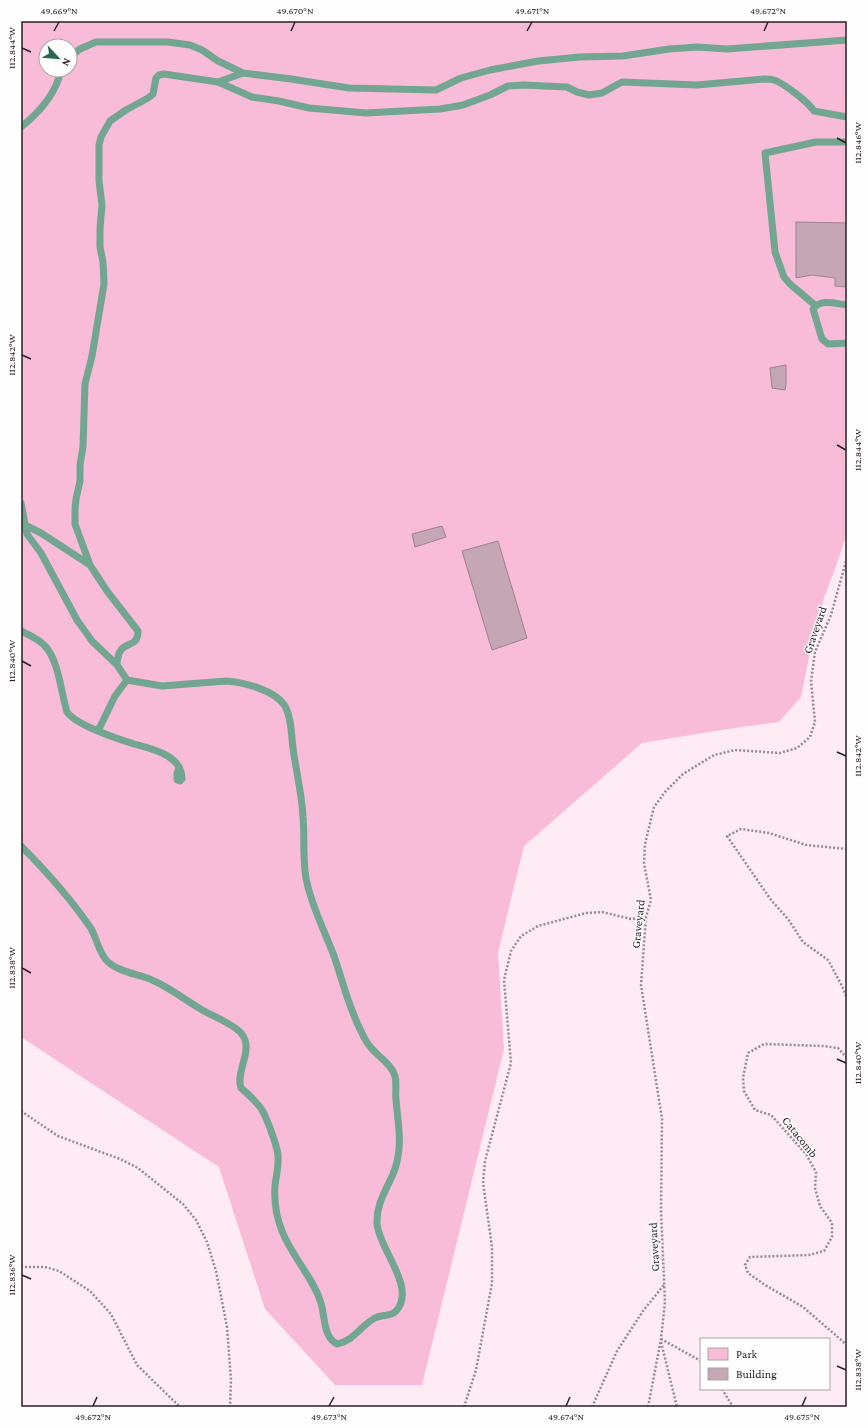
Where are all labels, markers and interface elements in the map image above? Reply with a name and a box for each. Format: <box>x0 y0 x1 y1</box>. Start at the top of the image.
text: 49.669°N <box>40 5 78 16</box>
text: 49.670°N <box>277 5 314 16</box>
text: 49.671°N <box>515 5 550 16</box>
text: 49.672°N <box>750 5 786 16</box>
text: 112.844°W <box>6 26 17 69</box>
north arrow <box>38 38 78 78</box>
text: N <box>60 56 74 69</box>
text: 112.846°W <box>852 121 863 164</box>
text: 112.842°W <box>6 333 17 376</box>
text: 112.844°W <box>852 428 863 471</box>
street label: Graveyard <box>800 604 830 656</box>
text: 112.840°W <box>6 639 17 682</box>
text: 112.842°W <box>852 734 863 777</box>
street label: Graveyard <box>628 898 648 949</box>
text: 112.838°W <box>6 946 17 989</box>
text: 112.840°W <box>852 1041 863 1084</box>
street label: Catacomb <box>779 1114 821 1160</box>
street label: Graveyard <box>646 1221 662 1272</box>
text: 112.836°W <box>6 1254 17 1296</box>
legend <box>700 1338 830 1390</box>
text: Park <box>736 1347 758 1361</box>
text: 112.838°W <box>852 1348 863 1391</box>
text: Building <box>736 1367 777 1381</box>
text: 49.672°N <box>75 1411 111 1422</box>
text: 49.673°N <box>311 1411 347 1422</box>
text: 49.674°N <box>548 1411 584 1422</box>
text: 49.675°N <box>784 1411 820 1422</box>

